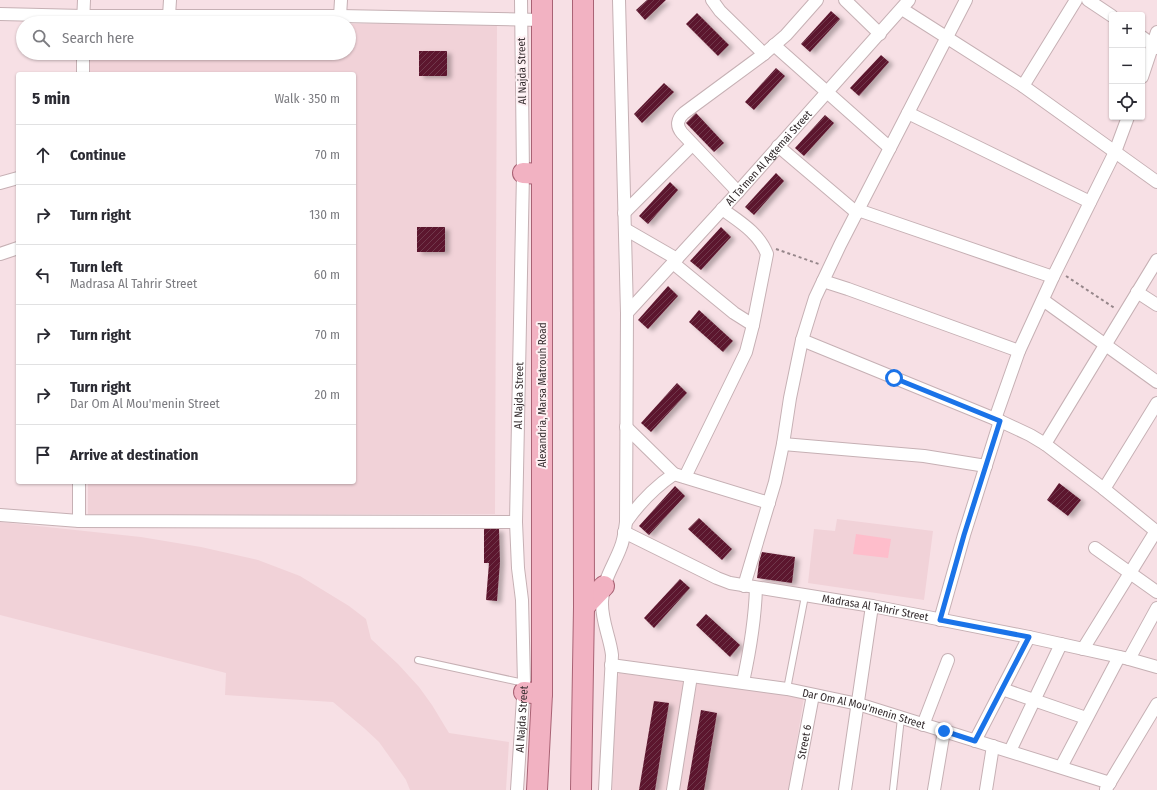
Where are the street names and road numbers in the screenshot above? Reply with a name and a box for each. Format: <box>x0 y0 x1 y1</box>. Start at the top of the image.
street label: Al Najda Street <box>515 37 529 105</box>
street label: Al Ta'men Al Agtemai Street <box>723 107 815 208</box>
street label: Alexandria, Marsa Matrouh Road <box>536 322 549 468</box>
street label: Al Najda Street <box>511 362 526 429</box>
street label: Madrasa Al Tahrir Street <box>821 592 930 624</box>
street label: Al Najda Street <box>513 685 530 753</box>
street label: Dar Om Al Mou'menin Street <box>801 686 927 731</box>
street label: Street 6 <box>794 723 814 760</box>

